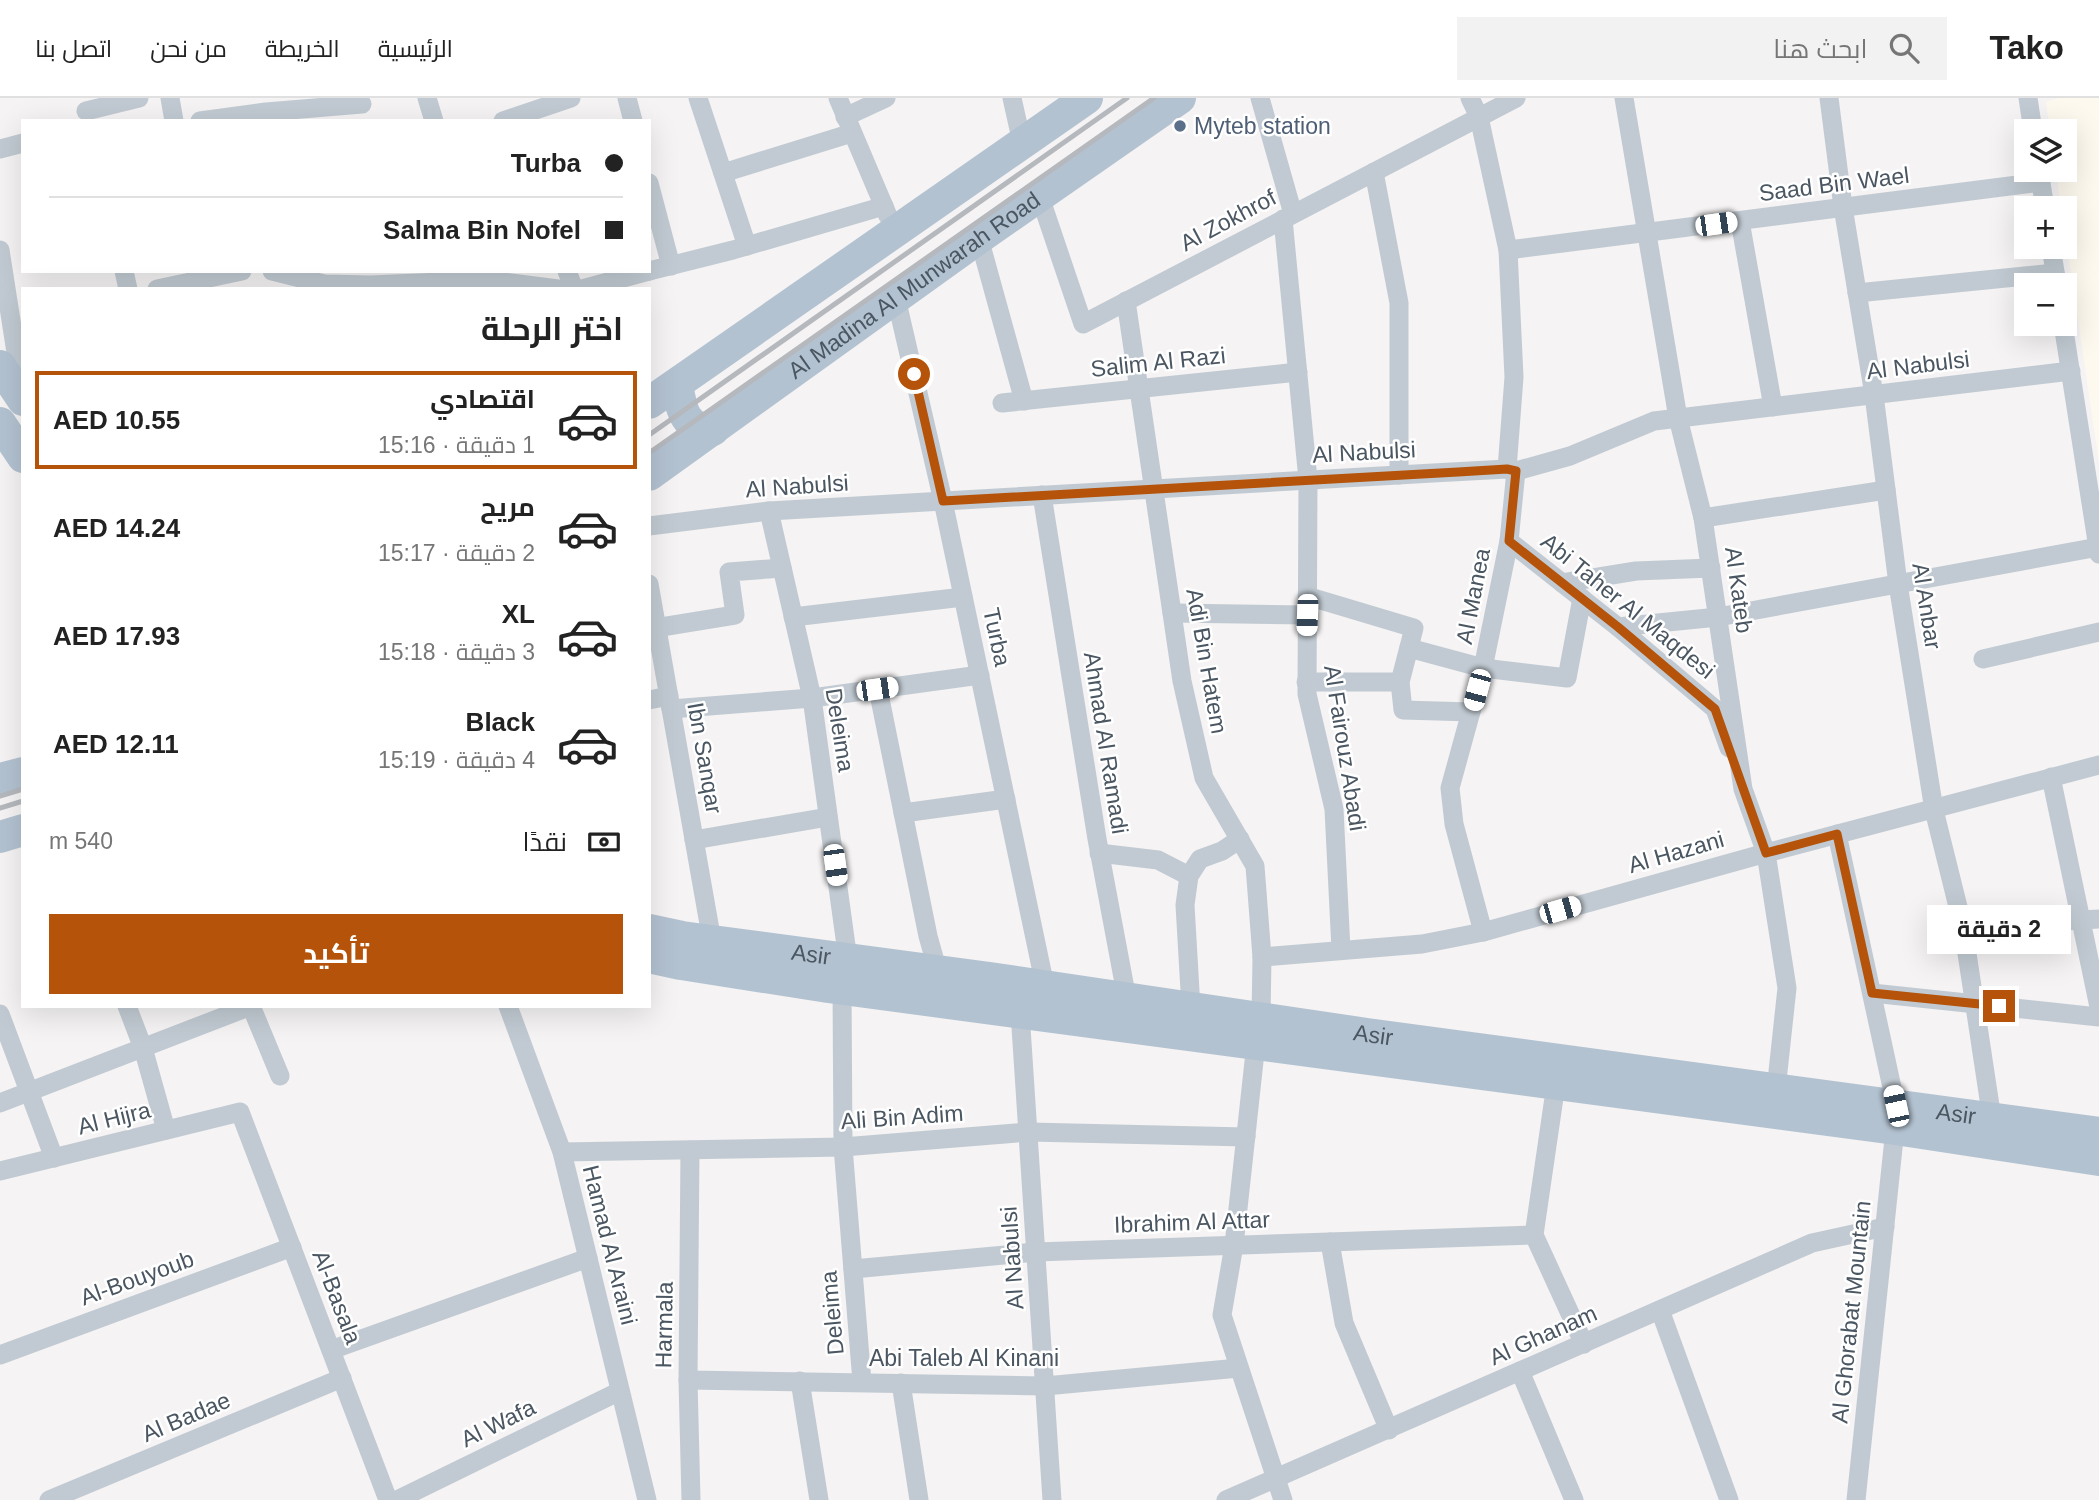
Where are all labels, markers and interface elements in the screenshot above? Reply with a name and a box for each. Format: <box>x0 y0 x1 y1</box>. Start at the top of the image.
search box <box>1457 17 1947 80</box>
icon: search <box>1885 29 1923 67</box>
text: Tako <box>1989 29 2064 66</box>
text: ابحث هنا <box>1773 34 1867 64</box>
text: اتصل بنا <box>35 35 112 62</box>
text: من نحن <box>150 35 227 62</box>
text: الخريطة <box>265 35 340 62</box>
text: الرئيسية <box>378 35 453 62</box>
place label: Myteb station <box>1194 113 1331 139</box>
marker: Myteb station <box>1172 118 1188 134</box>
map controls <box>2014 119 2077 336</box>
button: layers <box>2014 119 2077 182</box>
text: Turba <box>511 148 581 178</box>
street label: Saad Bin Wael <box>1757 162 1911 206</box>
street label: Al Zokhrof <box>1176 184 1281 256</box>
street label: Al Madina Al Munwarah Road <box>783 187 1045 384</box>
button: + <box>2014 196 2077 259</box>
car <box>1694 211 1739 237</box>
text: Salma Bin Nofel <box>383 215 581 245</box>
button: − <box>2014 273 2077 336</box>
text: اختر الرحلة <box>481 311 623 347</box>
street label: Salim Al Razi <box>1089 342 1227 382</box>
street label: Al Nabulsi <box>1865 346 1971 384</box>
route start <box>898 358 930 390</box>
text: اقتصادي <box>430 384 535 414</box>
icon: car <box>556 389 619 452</box>
text: AED 10.55 <box>53 405 180 435</box>
text: 1 دقيقة · 15:16 <box>378 432 535 458</box>
street label: Al Nabulsi <box>1312 436 1416 468</box>
street label: Al Nabulsi <box>744 469 850 503</box>
text: مريح <box>480 492 535 522</box>
icon: car <box>556 497 619 560</box>
text: AED 14.24 <box>53 513 180 543</box>
street label: Abi Taher Al Maqdesi <box>1536 528 1720 684</box>
text: 2 دقيقة · 15:17 <box>378 540 535 566</box>
street label: Al Kateb <box>1720 545 1758 635</box>
street label: Al Manea <box>1451 546 1495 646</box>
street label: Al Anbar <box>1907 561 1947 651</box>
street label: Adi Bin Hatem <box>1181 586 1233 736</box>
car <box>1296 594 1319 636</box>
text: XL <box>502 599 535 629</box>
icon: car <box>556 605 619 668</box>
street label: Turba <box>978 605 1016 669</box>
text: AED 17.93 <box>53 621 180 651</box>
text: 3 دقيقة · 15:18 <box>378 639 535 665</box>
street label: Ahmad Al Ramadi <box>1079 650 1133 836</box>
street label: Al Fairouz Abadi <box>1319 663 1371 833</box>
car <box>1462 667 1493 713</box>
car <box>855 676 900 702</box>
street label: Deleima <box>821 686 859 774</box>
street label: Ibn Sanqar <box>682 700 728 816</box>
text: Black <box>466 707 535 737</box>
icon: car <box>556 713 619 776</box>
text: AED 12.11 <box>53 729 179 759</box>
text: 4 دقيقة · 15:19 <box>378 747 535 773</box>
icon: cash <box>585 823 623 861</box>
street label: Al Hazani <box>1625 826 1727 878</box>
text: نقدًا <box>523 827 567 857</box>
text: 540 m <box>49 828 113 854</box>
car <box>822 843 849 887</box>
car <box>1537 894 1584 926</box>
callout: 2 دقيقة <box>1927 904 2071 954</box>
button: تأكيد <box>49 914 623 994</box>
text: 2 دقيقة <box>1957 916 2041 942</box>
street label: Asir <box>790 939 833 970</box>
route end <box>1983 990 2015 1022</box>
street label: Asir <box>1352 1019 1395 1050</box>
car <box>1882 1083 1911 1129</box>
street label: Al Hijra <box>75 1096 153 1140</box>
street label: Asir <box>1935 1098 1978 1129</box>
street label: Ali Bin Adim <box>840 1100 964 1134</box>
street label: Hamad Al Araini <box>578 1162 642 1328</box>
street label: Al Ghorabat Mountain <box>1826 1199 1876 1425</box>
street label: Al Nabulsi <box>995 1205 1029 1311</box>
street label: Ibrahim Al Attar <box>1114 1206 1271 1238</box>
street label: Al-Bouyoub <box>77 1245 197 1311</box>
street label: Al-Basala <box>307 1246 367 1348</box>
street label: Deleima <box>815 1270 849 1356</box>
street label: Harmala <box>650 1281 678 1369</box>
street label: Al Ghanam <box>1485 1300 1601 1370</box>
street label: Abi Taleb Al Kinani <box>869 1345 1059 1371</box>
street label: Al Badae <box>138 1387 234 1447</box>
street label: Al Wafa <box>456 1394 540 1452</box>

